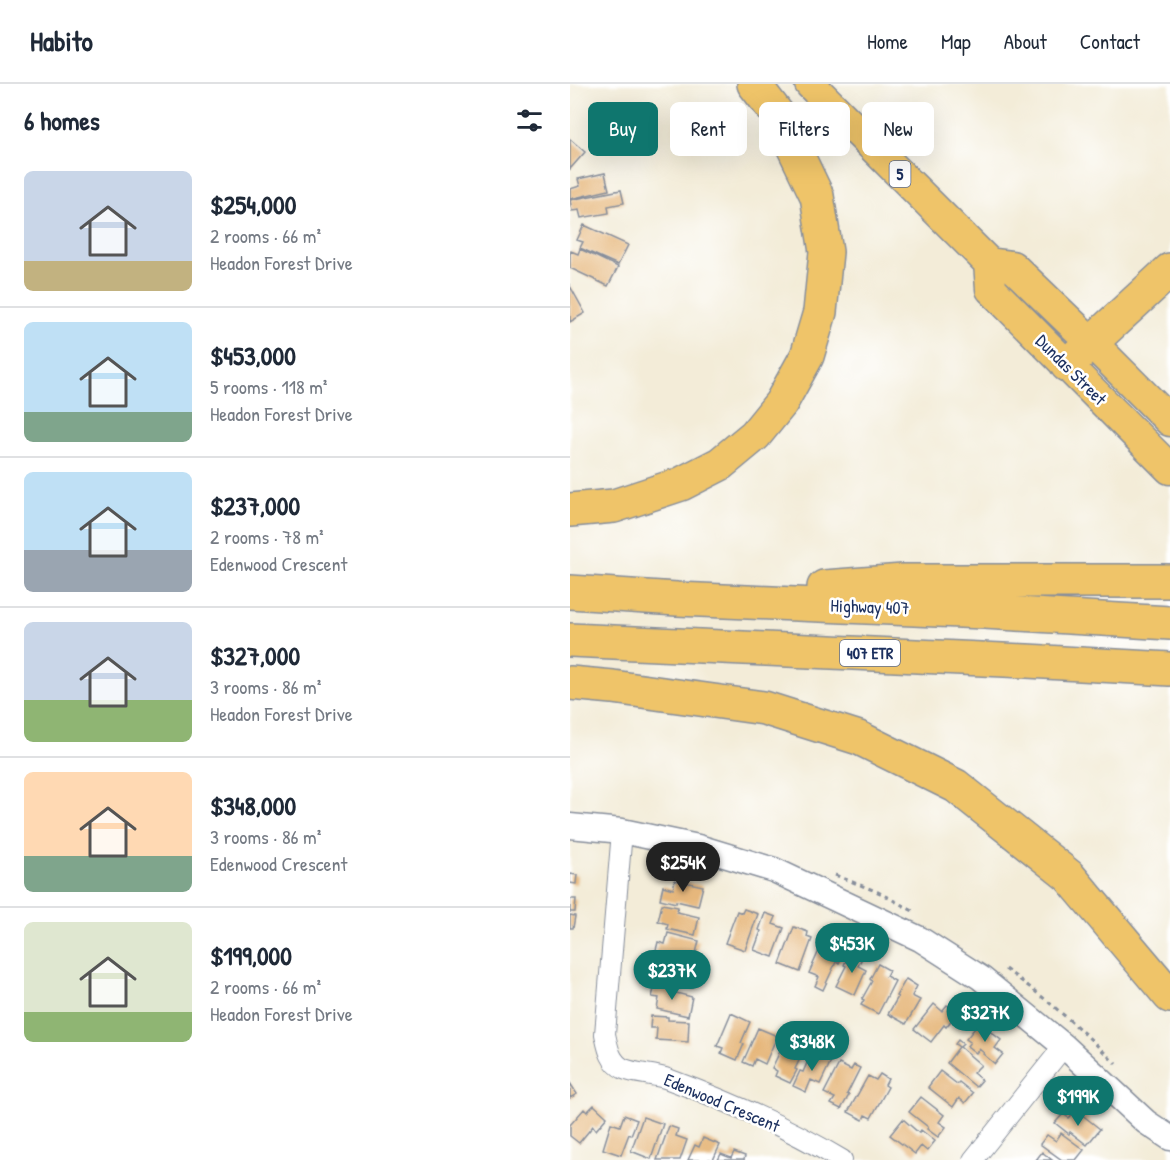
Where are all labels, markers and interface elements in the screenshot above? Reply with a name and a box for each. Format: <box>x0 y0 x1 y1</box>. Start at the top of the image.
text: Habito <box>30 22 93 60</box>
text: Home <box>867 27 908 56</box>
text: Map <box>941 27 971 56</box>
text: About <box>1004 27 1047 56</box>
text: Contact <box>1080 27 1140 56</box>
chip: Buy <box>588 102 658 156</box>
chip: Rent <box>670 102 747 156</box>
chip: Filters <box>759 102 850 156</box>
chip: New <box>862 102 934 156</box>
text: 6 homes <box>24 103 100 138</box>
icon: filters <box>513 104 546 137</box>
road number: 5 <box>890 161 910 187</box>
text: $254,000 <box>210 187 296 222</box>
icon: home <box>72 195 144 267</box>
text: 2 rooms · 66 m² <box>210 222 321 249</box>
text: Headon Forest Drive <box>210 249 353 276</box>
street label: Dundas Street <box>1030 329 1113 411</box>
text: $453,000 <box>210 338 296 373</box>
icon: home <box>72 346 144 418</box>
text: 5 rooms · 118 m² <box>210 373 327 400</box>
text: Headon Forest Drive <box>210 400 353 427</box>
text: $237,000 <box>210 488 300 523</box>
icon: home <box>72 496 144 568</box>
text: 2 rooms · 78 m² <box>210 523 324 550</box>
text: Edenwood Crescent <box>210 550 347 577</box>
street label: Highway 407 <box>830 593 910 620</box>
text: $327,000 <box>210 638 300 673</box>
road number: 407 ETR <box>840 640 900 666</box>
icon: home <box>72 646 144 718</box>
text: 3 rooms · 86 m² <box>210 673 321 700</box>
text: Headon Forest Drive <box>210 700 353 727</box>
text: $348,000 <box>210 788 296 823</box>
icon: home <box>72 796 144 868</box>
text: 3 rooms · 86 m² <box>210 823 321 850</box>
pin: $254K <box>641 842 725 893</box>
text: $254K <box>660 848 706 875</box>
text: Edenwood Crescent <box>210 850 347 877</box>
pin: $453K <box>810 923 894 974</box>
text: $453K <box>829 929 875 956</box>
text: $199,000 <box>210 938 292 973</box>
icon: home <box>72 946 144 1018</box>
pin: $237K <box>630 950 714 1001</box>
text: $237K <box>648 956 696 983</box>
text: 2 rooms · 66 m² <box>210 973 321 1000</box>
pin: $327K <box>943 992 1027 1043</box>
text: $327K <box>961 998 1009 1025</box>
text: Headon Forest Drive <box>210 1000 353 1027</box>
pin: $348K <box>770 1021 854 1072</box>
text: $348K <box>789 1027 835 1054</box>
street label: Edenwood Crescent <box>660 1067 785 1139</box>
pin: $199K <box>1036 1076 1120 1127</box>
text: $199K <box>1057 1082 1099 1109</box>

